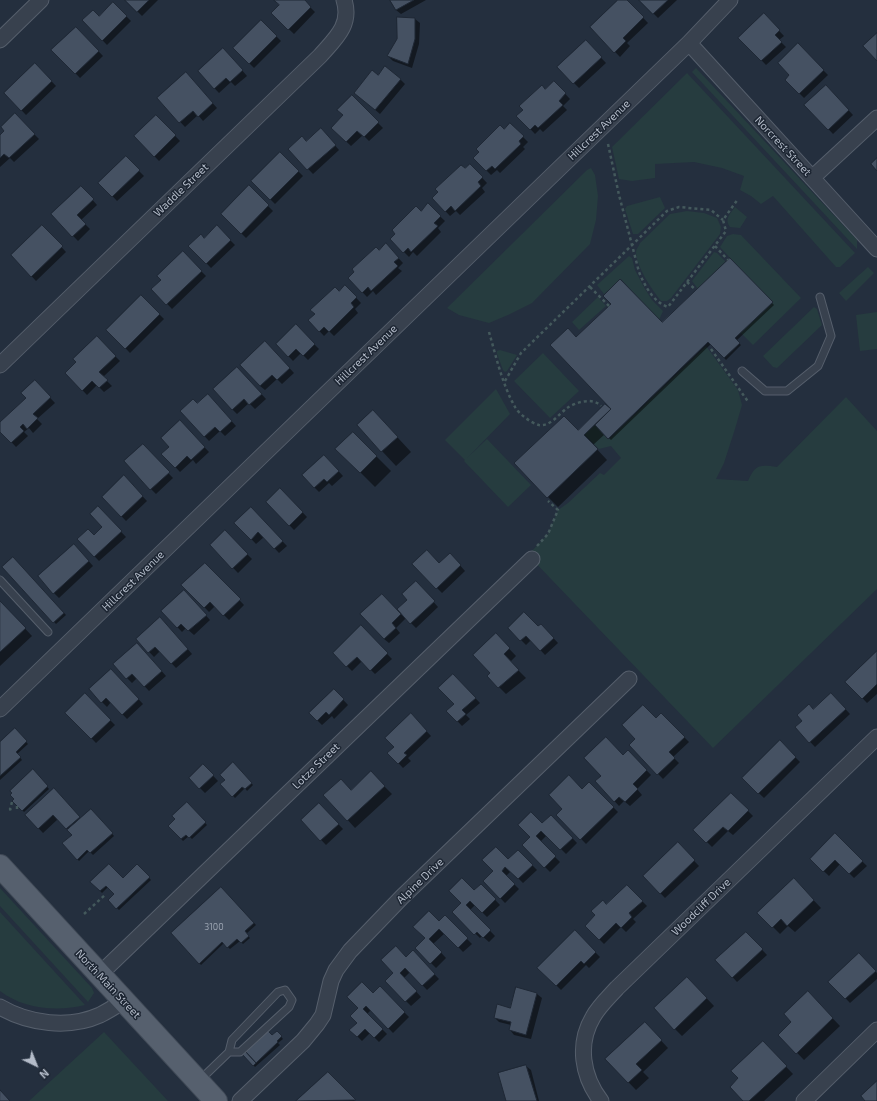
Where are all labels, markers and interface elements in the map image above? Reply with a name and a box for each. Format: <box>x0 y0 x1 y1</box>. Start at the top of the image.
street label: Hillcrest Avenue <box>565 97 633 163</box>
street label: Norcrest Street <box>752 113 814 179</box>
street label: Waddle Street <box>151 161 211 219</box>
street label: Hillcrest Avenue <box>332 322 400 388</box>
street label: Hillcrest Avenue <box>99 548 167 614</box>
street label: Lotze Street <box>290 740 342 792</box>
street label: Alpine Drive <box>394 855 446 907</box>
street label: Woodcliff Drive <box>669 876 733 938</box>
house number: 3100 <box>204 922 224 932</box>
street label: North Main Street <box>73 947 143 1021</box>
north arrow <box>16 1045 56 1085</box>
text: N <box>37 1067 52 1082</box>

